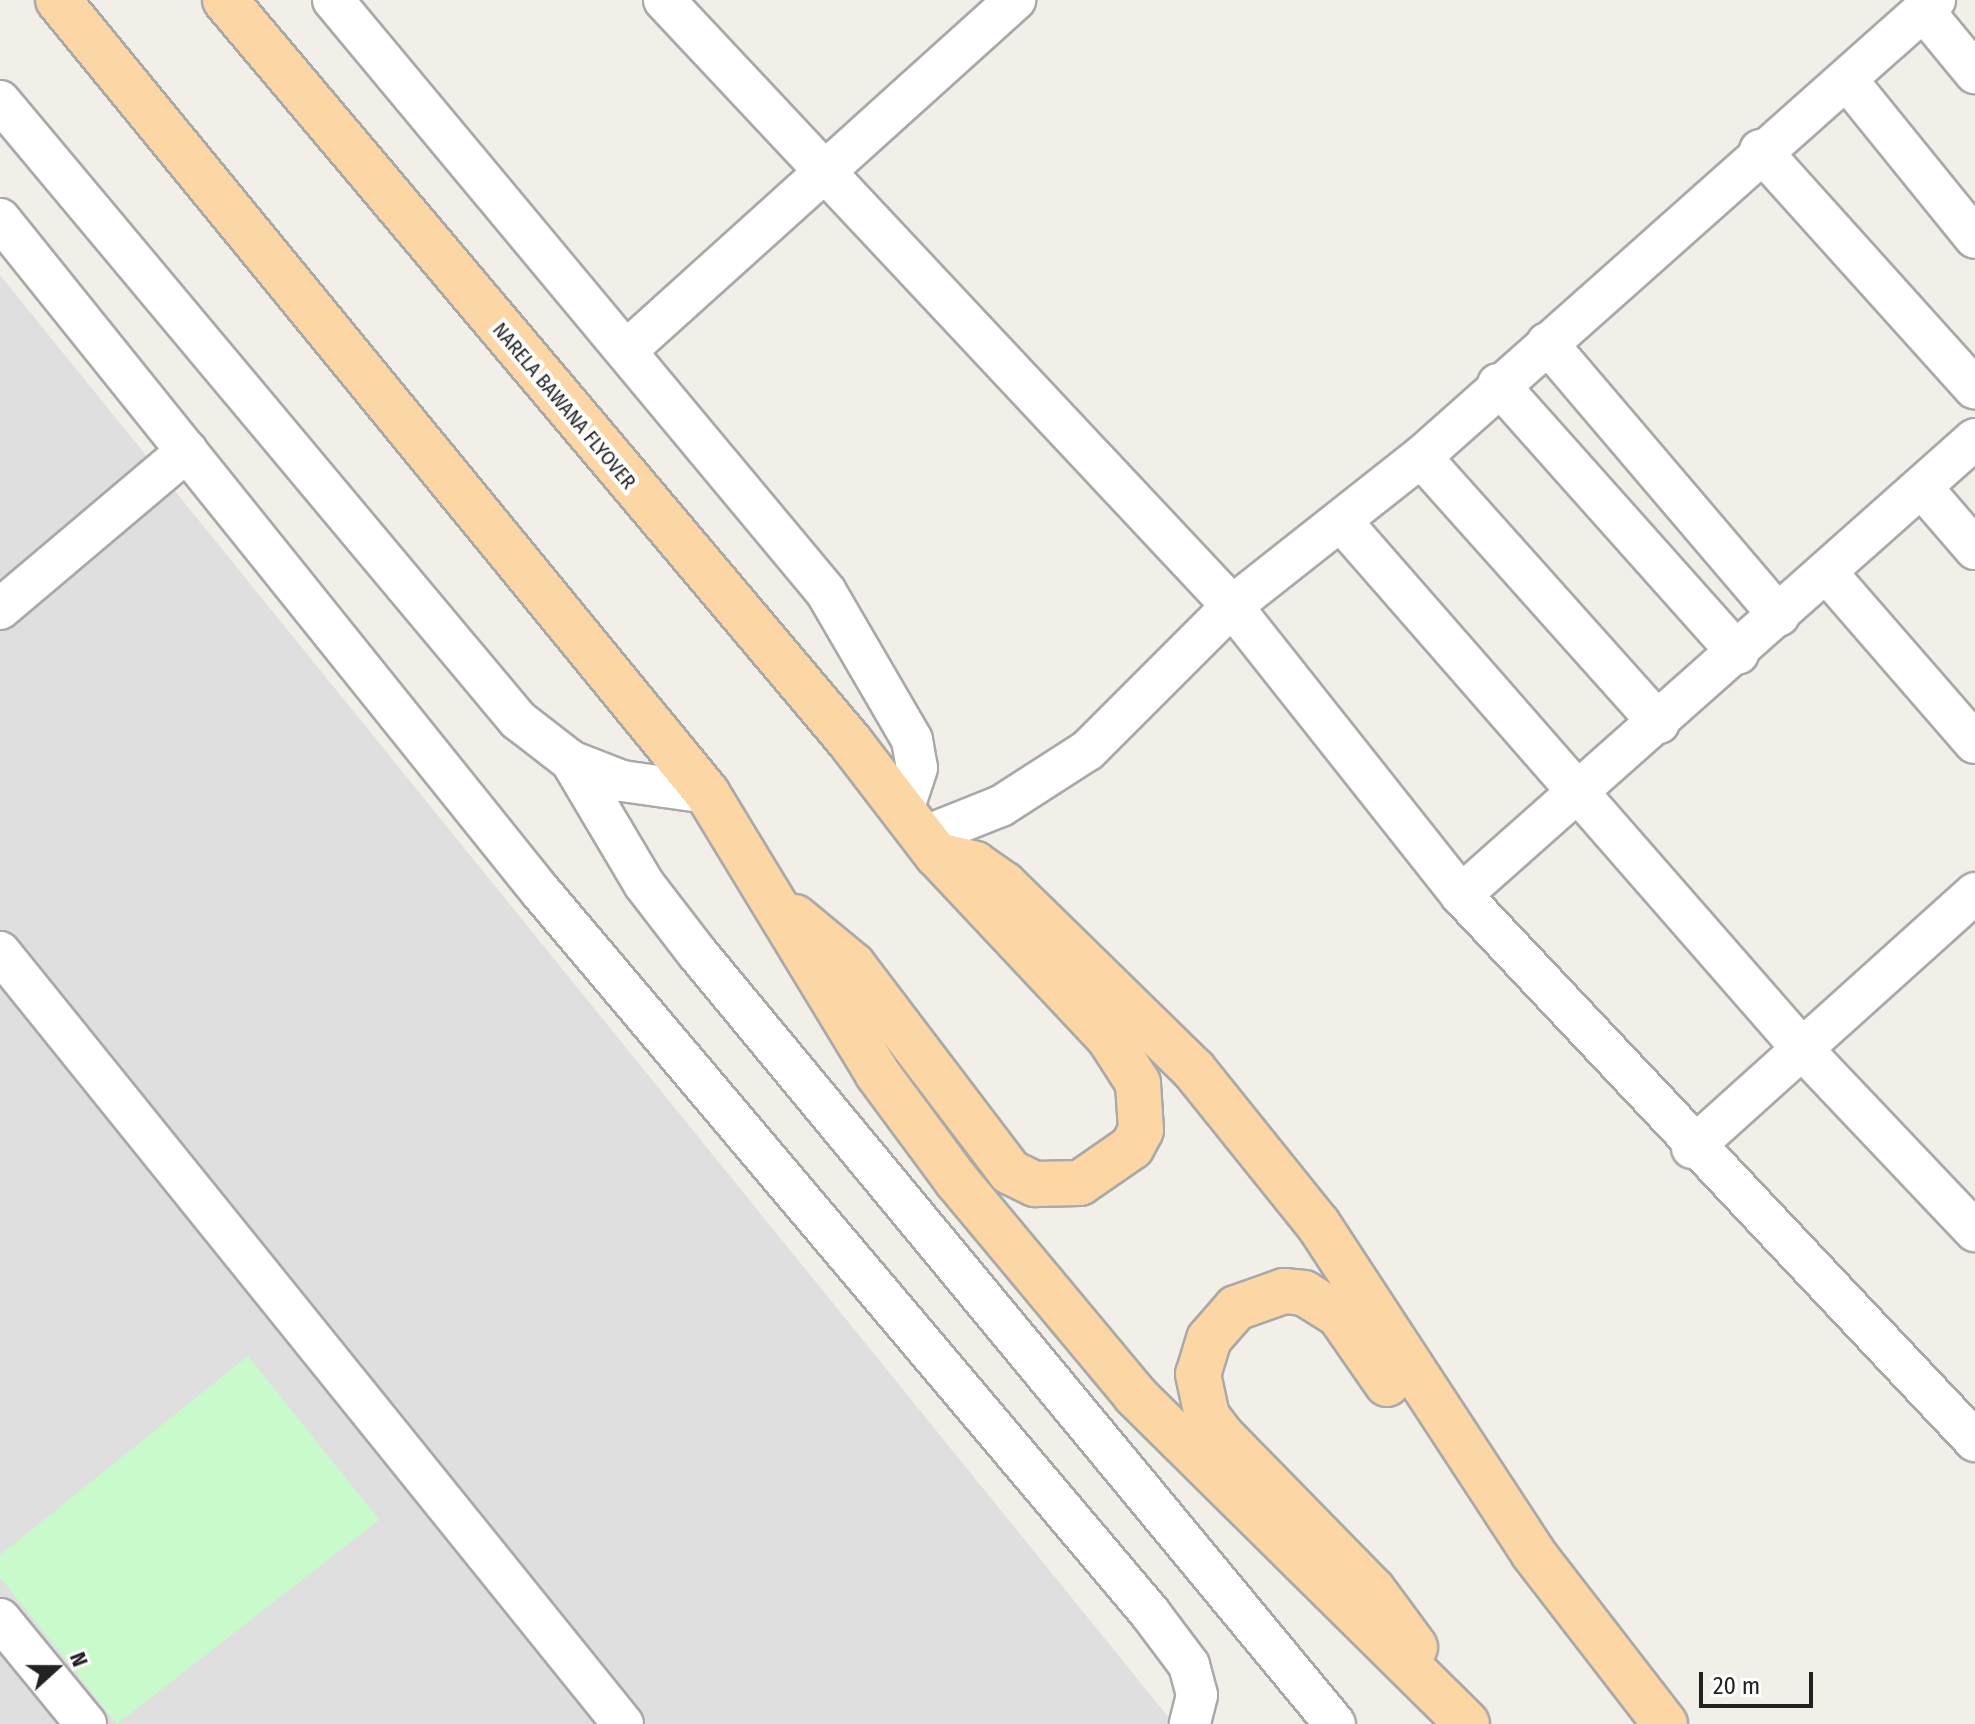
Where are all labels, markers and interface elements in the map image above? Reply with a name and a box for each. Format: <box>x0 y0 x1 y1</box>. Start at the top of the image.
street label: NARELA BAWANA FLYOVER <box>488 318 640 494</box>
north arrow <box>16 1628 96 1708</box>
text: N <box>64 1648 94 1670</box>
scale bar <box>1703 1656 1817 1706</box>
text: 20 m <box>1713 1672 1760 1700</box>

